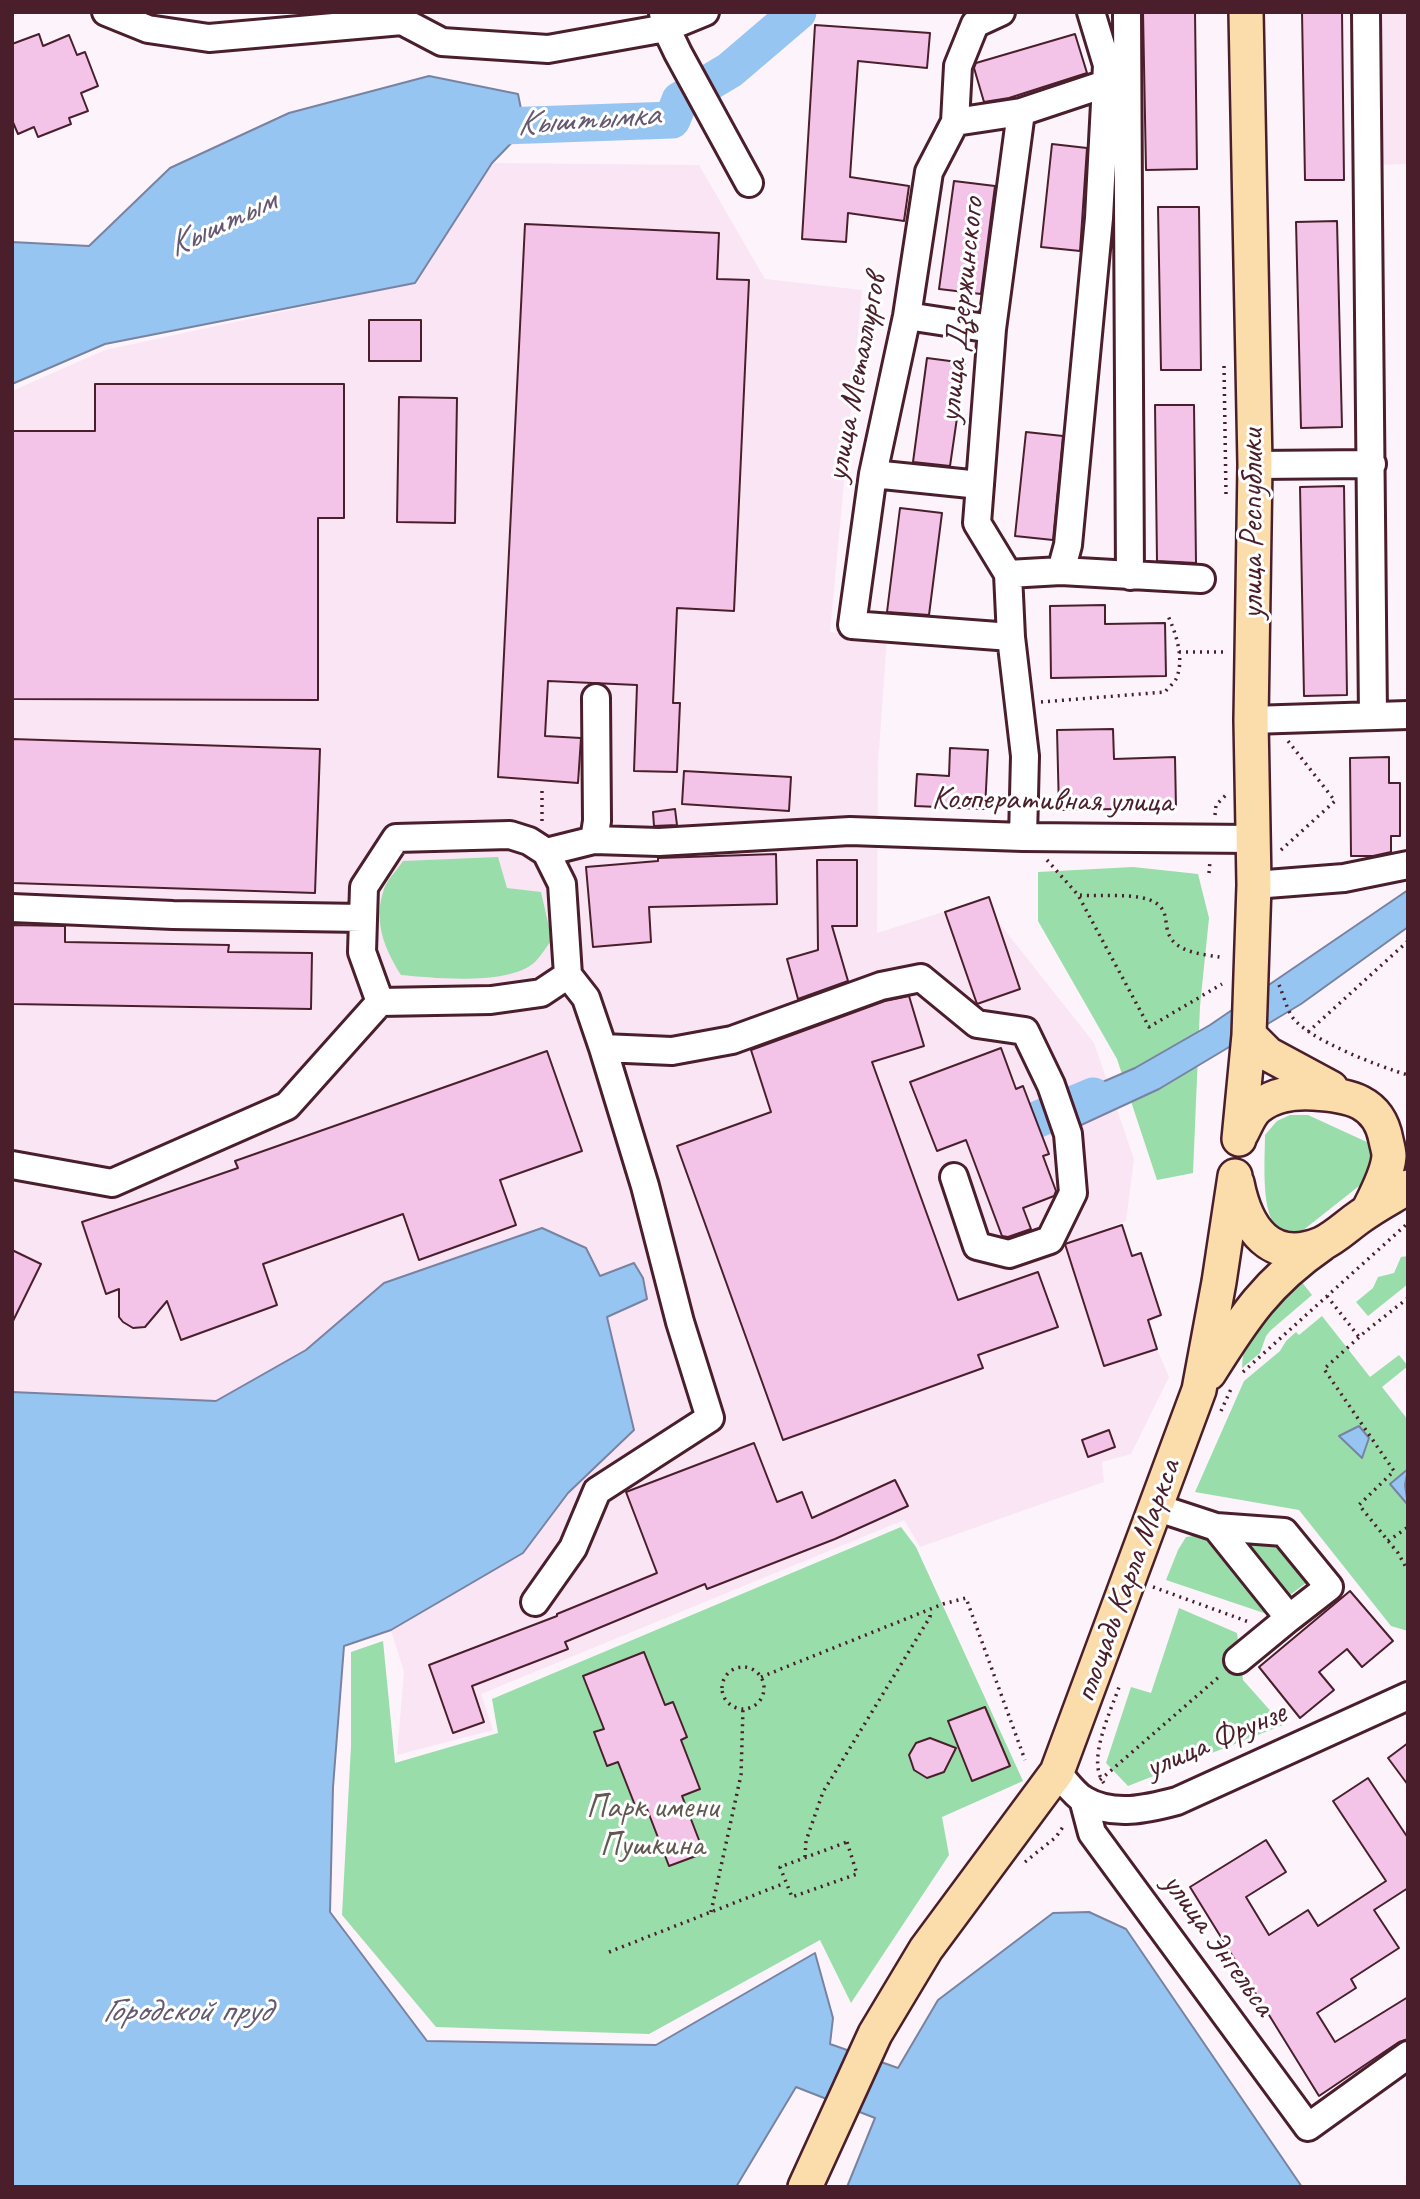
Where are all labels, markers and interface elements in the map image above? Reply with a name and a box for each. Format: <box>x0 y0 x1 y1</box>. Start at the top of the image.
water label: Кыштымка <box>515 94 661 146</box>
water label: Кыштым <box>161 181 283 267</box>
street label: улица Дзержинского <box>930 196 994 424</box>
street label: улица Металлургов <box>818 271 896 485</box>
street label: улица Республики <box>1233 429 1273 619</box>
street label: Кооперативная улица <box>931 779 1173 823</box>
street label: площадь Карла Маркса <box>1066 1454 1190 1708</box>
street label: улица Фрунзе <box>1140 1694 1292 1788</box>
park label: Парк имени Пушкина <box>586 1788 718 1866</box>
street label: улица Энгельса <box>1153 1866 1283 2024</box>
water label: Городской пруд <box>102 1991 270 2033</box>

